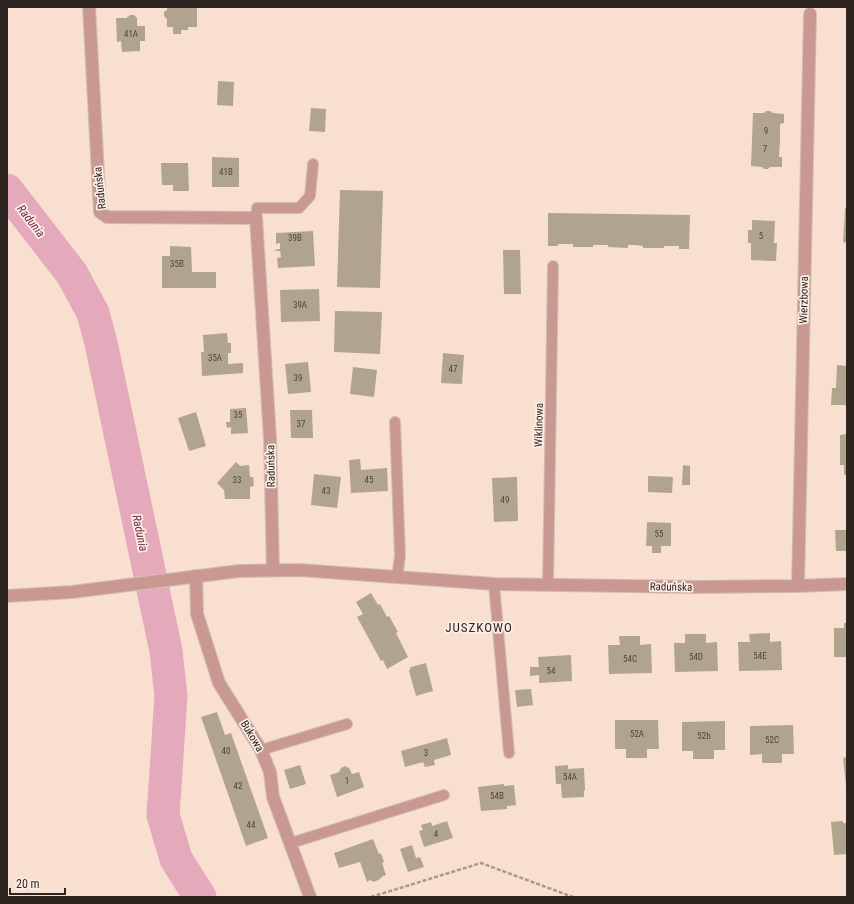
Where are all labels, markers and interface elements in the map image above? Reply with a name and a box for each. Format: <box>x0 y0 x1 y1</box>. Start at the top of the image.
house number: 41A <box>124 29 138 39</box>
house number: 9 <box>764 126 768 136</box>
house number: 7 <box>763 144 768 154</box>
street label: Raduńska <box>91 166 109 210</box>
house number: 41B <box>219 167 233 177</box>
water label: Radunia <box>14 202 48 240</box>
house number: 5 <box>759 231 764 241</box>
house number: 39B <box>288 233 302 243</box>
house number: 35B <box>170 259 184 269</box>
street label: Wierzbowa <box>797 276 811 324</box>
house number: 39A <box>293 300 307 310</box>
house number: 35A <box>208 353 222 363</box>
house number: 47 <box>449 364 458 374</box>
house number: 39 <box>294 373 302 383</box>
street label: Wiklinowa <box>532 403 546 447</box>
house number: 35 <box>234 410 243 420</box>
house number: 37 <box>297 419 306 429</box>
street label: Raduńska <box>264 445 278 487</box>
house number: 33 <box>233 475 241 485</box>
house number: 45 <box>365 475 374 485</box>
house number: 43 <box>322 486 330 496</box>
house number: 49 <box>501 495 509 505</box>
water label: Radunia <box>129 513 151 553</box>
house number: 55 <box>655 529 664 539</box>
street label: Raduńska <box>650 580 692 594</box>
district label: JUSZKOWO <box>445 620 513 635</box>
house number: 54E <box>753 651 767 661</box>
house number: 54D <box>689 652 703 662</box>
house number: 54C <box>623 654 637 664</box>
house number: 54 <box>547 666 556 676</box>
street label: Bukowa <box>238 718 266 754</box>
house number: 52A <box>630 729 644 739</box>
house number: 52b <box>697 731 711 741</box>
house number: 52C <box>765 735 779 745</box>
house number: 40 <box>222 746 230 756</box>
house number: 3 <box>424 748 428 758</box>
house number: 54A <box>563 772 577 782</box>
house number: 1 <box>345 776 349 786</box>
house number: 42 <box>234 781 243 791</box>
house number: 54B <box>490 791 504 801</box>
house number: 44 <box>247 820 256 830</box>
house number: 4 <box>434 829 439 839</box>
scale bar <box>10 870 65 896</box>
text: 20 m <box>16 877 40 891</box>

